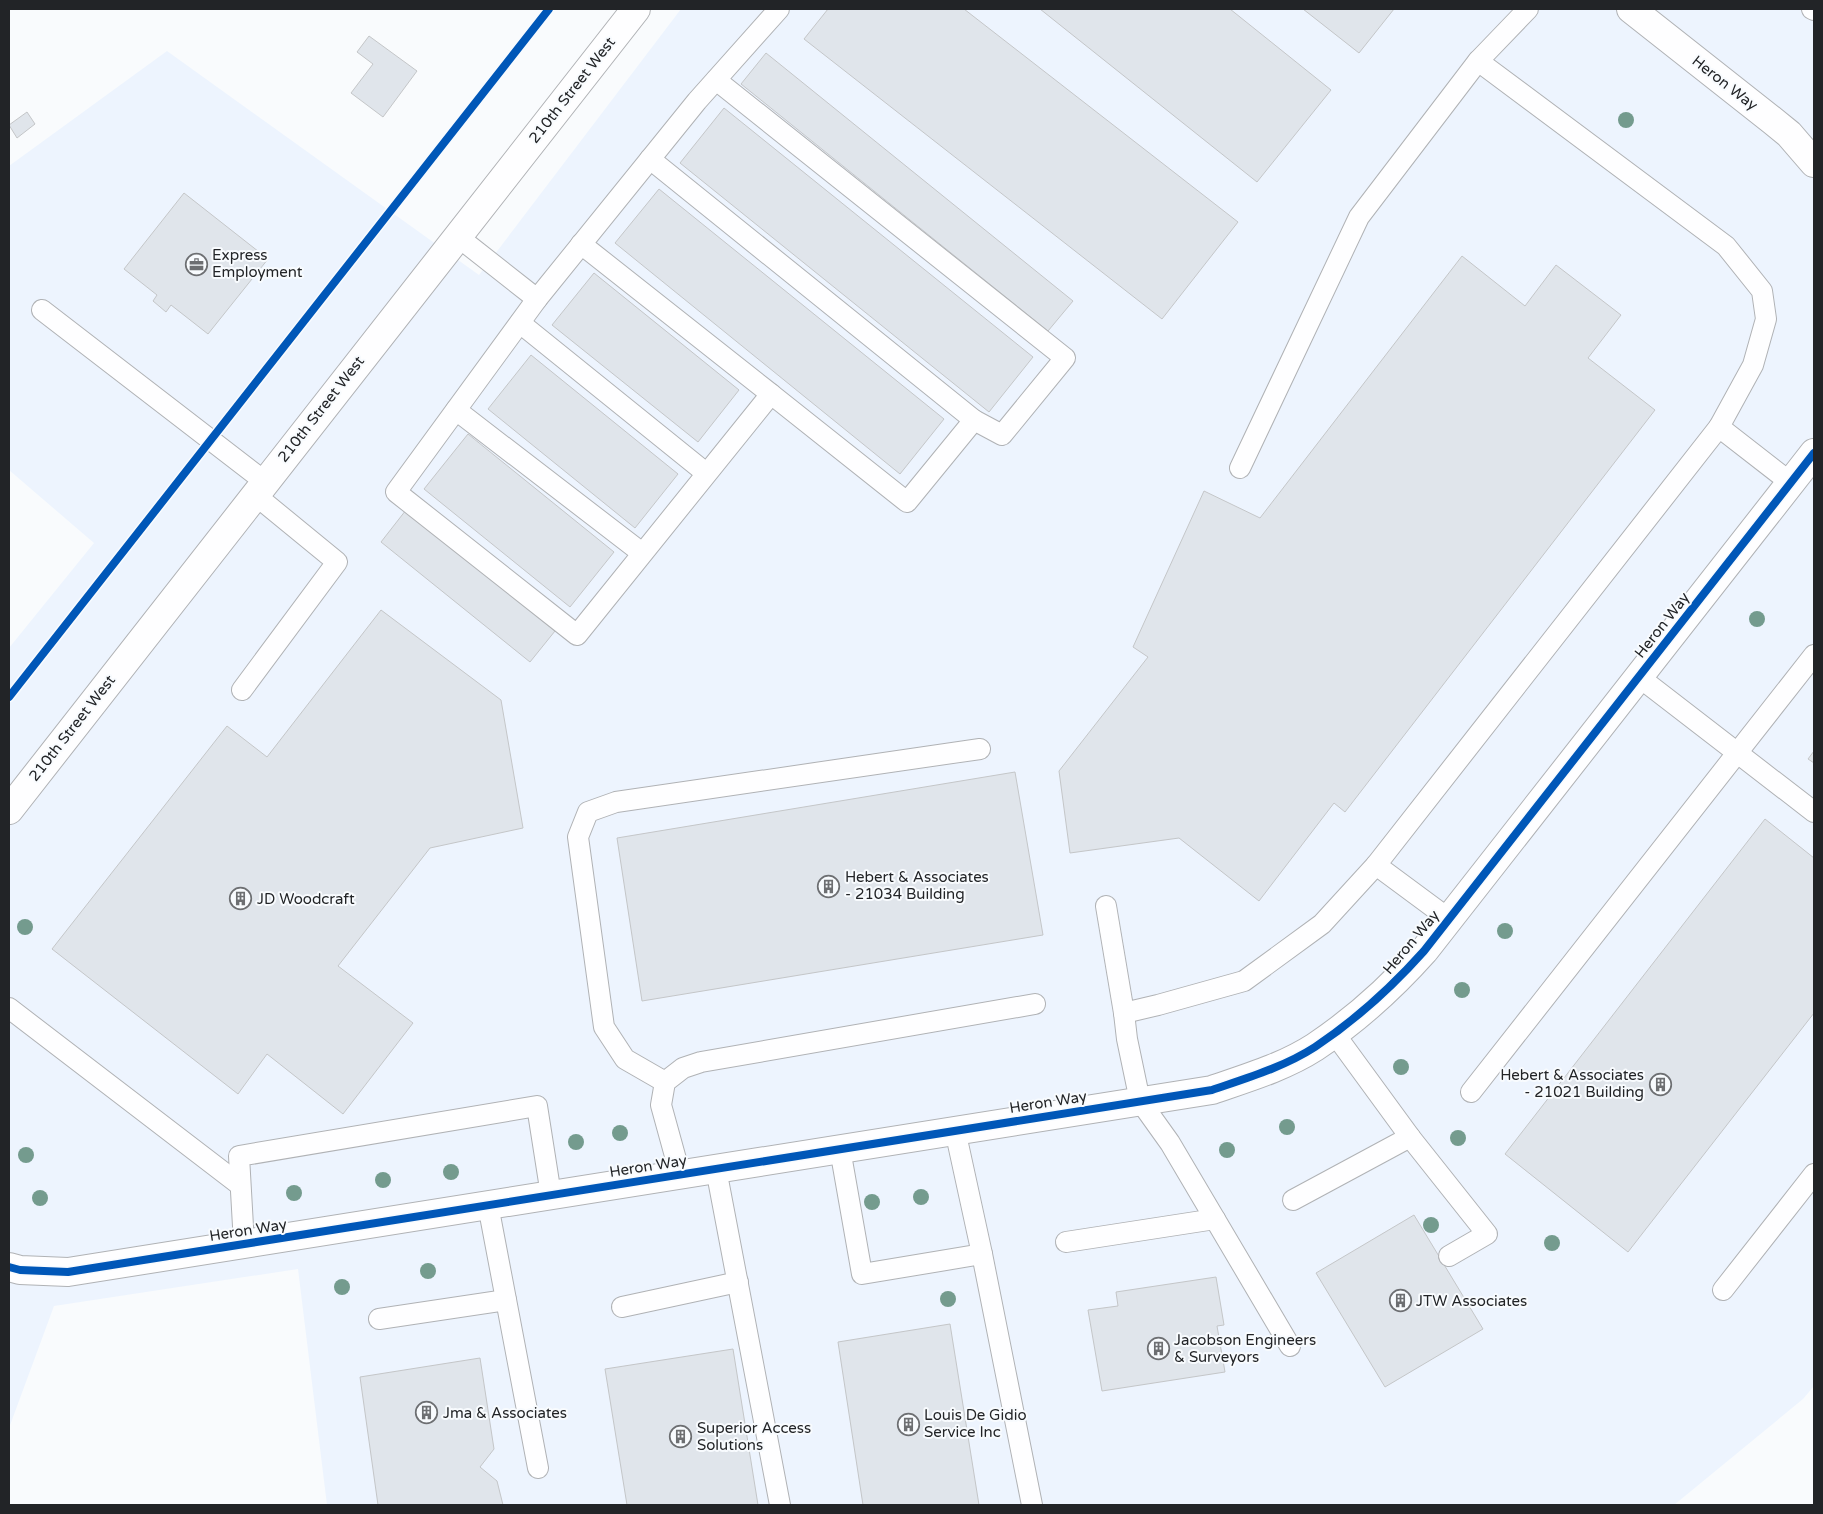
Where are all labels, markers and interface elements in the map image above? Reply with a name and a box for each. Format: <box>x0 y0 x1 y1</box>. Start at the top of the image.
street label: 210th Street West <box>525 33 619 147</box>
street label: Heron Way <box>1689 52 1761 114</box>
place label: Express Employment <box>212 246 303 281</box>
office icon: Express Employment <box>184 252 208 276</box>
street label: 210th Street West <box>274 352 368 466</box>
street label: Heron Way <box>1631 589 1693 661</box>
street label: 210th Street West <box>25 671 119 785</box>
place label: Hebert & Associates - 21034 Building <box>845 868 989 903</box>
building icon: Hebert & Associates - 21034 Building <box>817 874 841 898</box>
building icon: JD Woodcraft <box>229 887 253 911</box>
place label: JD Woodcraft <box>257 890 355 908</box>
street label: Heron Way <box>1379 906 1443 978</box>
place label: Hebert & Associates - 21021 Building <box>1500 1066 1644 1101</box>
building icon: Hebert & Associates - 21021 Building <box>1648 1072 1672 1096</box>
street label: Heron Way <box>1008 1087 1088 1117</box>
street label: Heron Way <box>608 1151 688 1181</box>
street label: Heron Way <box>208 1215 288 1245</box>
building icon: JTW Associates <box>1388 1289 1412 1313</box>
place label: JTW Associates <box>1416 1292 1527 1310</box>
place label: Jacobson Engineers & Surveyors <box>1174 1331 1316 1366</box>
building icon: Jacobson Engineers & Surveyors <box>1146 1337 1170 1361</box>
building icon: Jma & Associates <box>415 1401 439 1425</box>
place label: Jma & Associates <box>443 1404 567 1422</box>
place label: Louis De Gidio Service Inc <box>924 1406 1027 1441</box>
building icon: Louis De Gidio Service Inc <box>896 1412 920 1436</box>
place label: Superior Access Solutions <box>697 1419 811 1454</box>
building icon: Superior Access Solutions <box>669 1425 693 1449</box>

